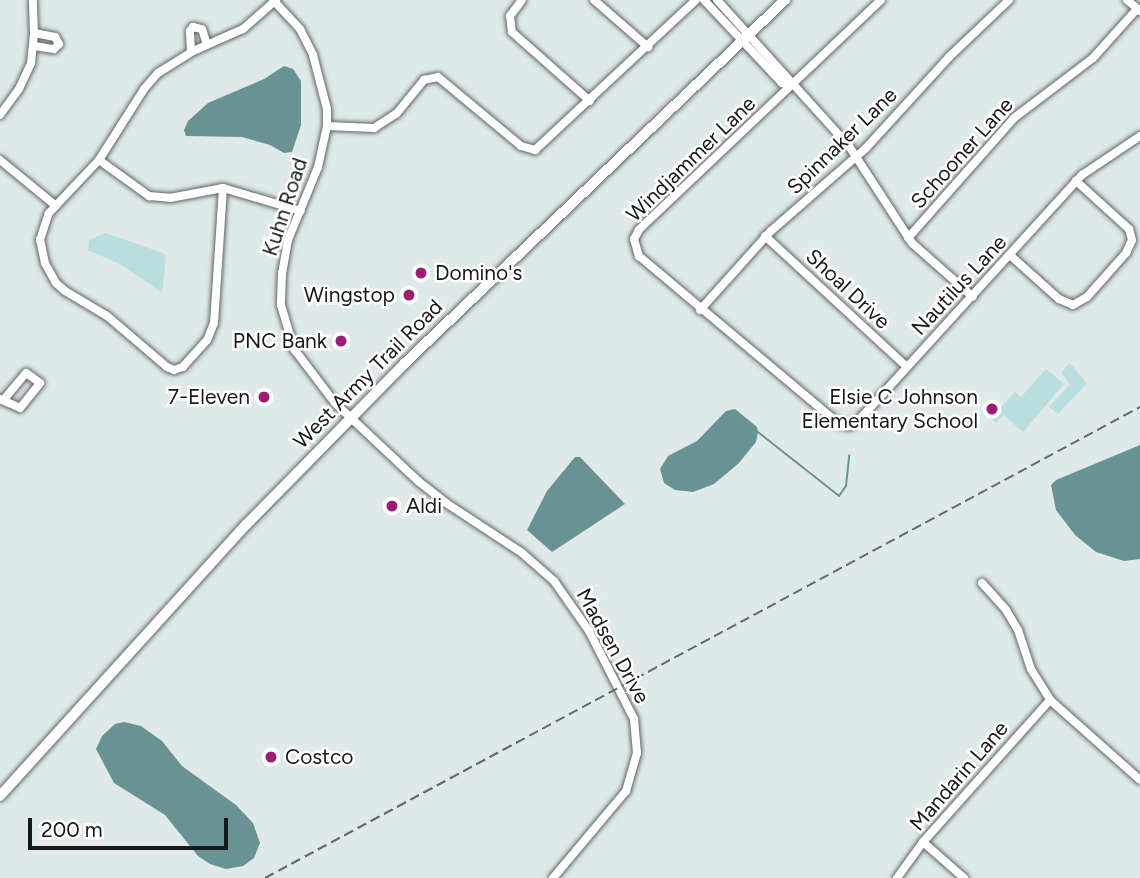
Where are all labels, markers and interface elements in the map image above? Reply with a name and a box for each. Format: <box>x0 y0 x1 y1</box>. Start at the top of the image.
street label: Spinnaker Lane <box>782 82 902 200</box>
street label: Windjammer Lane <box>621 91 761 227</box>
street label: Schooner Lane <box>906 92 1018 214</box>
street label: Kuhn Road <box>257 155 313 259</box>
street label: Nautilus Lane <box>906 230 1012 340</box>
street label: Shoal Drive <box>801 244 895 334</box>
place label: Domino's <box>435 260 522 286</box>
marker: Domino's <box>413 265 429 281</box>
place label: Wingstop <box>304 282 395 308</box>
marker: Wingstop <box>401 287 417 303</box>
street label: West Army Trail Road <box>288 294 448 454</box>
place label: PNC Bank <box>233 328 327 354</box>
marker: PNC Bank <box>333 333 349 349</box>
place label: 7-Eleven <box>168 384 250 410</box>
place label: Elsie C Johnson Elementary School <box>802 384 978 434</box>
marker: 7-Eleven <box>256 389 272 405</box>
marker: Elsie C Johnson Elementary School <box>984 401 1000 417</box>
place label: Aldi <box>406 493 442 519</box>
marker: Aldi <box>384 498 400 514</box>
street label: Madsen Drive <box>571 584 655 708</box>
street label: Mandarin Lane <box>905 716 1013 836</box>
place label: Costco <box>285 744 354 770</box>
marker: Costco <box>263 749 279 765</box>
scale bar <box>32 804 231 848</box>
text: 200 m <box>41 817 103 842</box>

